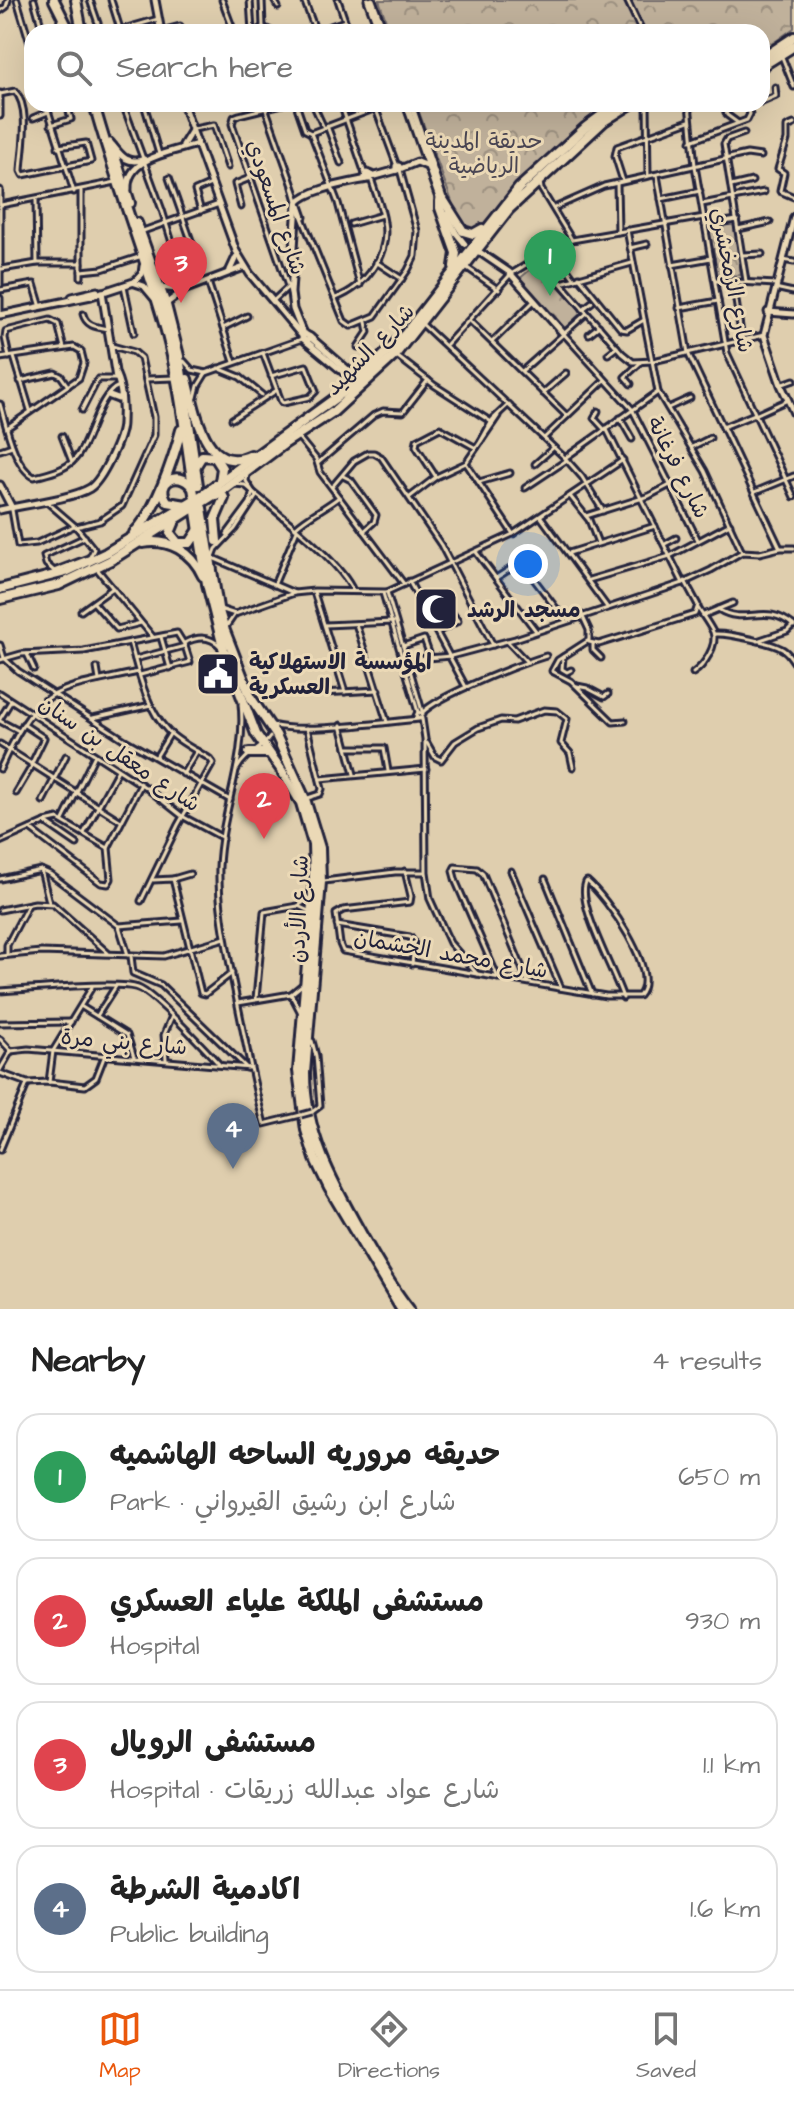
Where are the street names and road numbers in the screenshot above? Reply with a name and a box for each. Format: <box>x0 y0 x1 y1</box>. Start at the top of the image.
street label: شارع المسعودي <box>238 136 313 279</box>
street label: شارع الزمخشري <box>702 205 761 356</box>
street label: شارع الشهيد <box>318 297 422 403</box>
street label: شارع فرغانة <box>639 411 717 524</box>
street label: شارع معقل بن سنان <box>32 689 206 820</box>
street label: شارع الأردن <box>281 854 317 964</box>
street label: شارع محمد الخشمان <box>351 922 550 987</box>
street label: شارع بني مرة <box>59 1022 188 1066</box>

